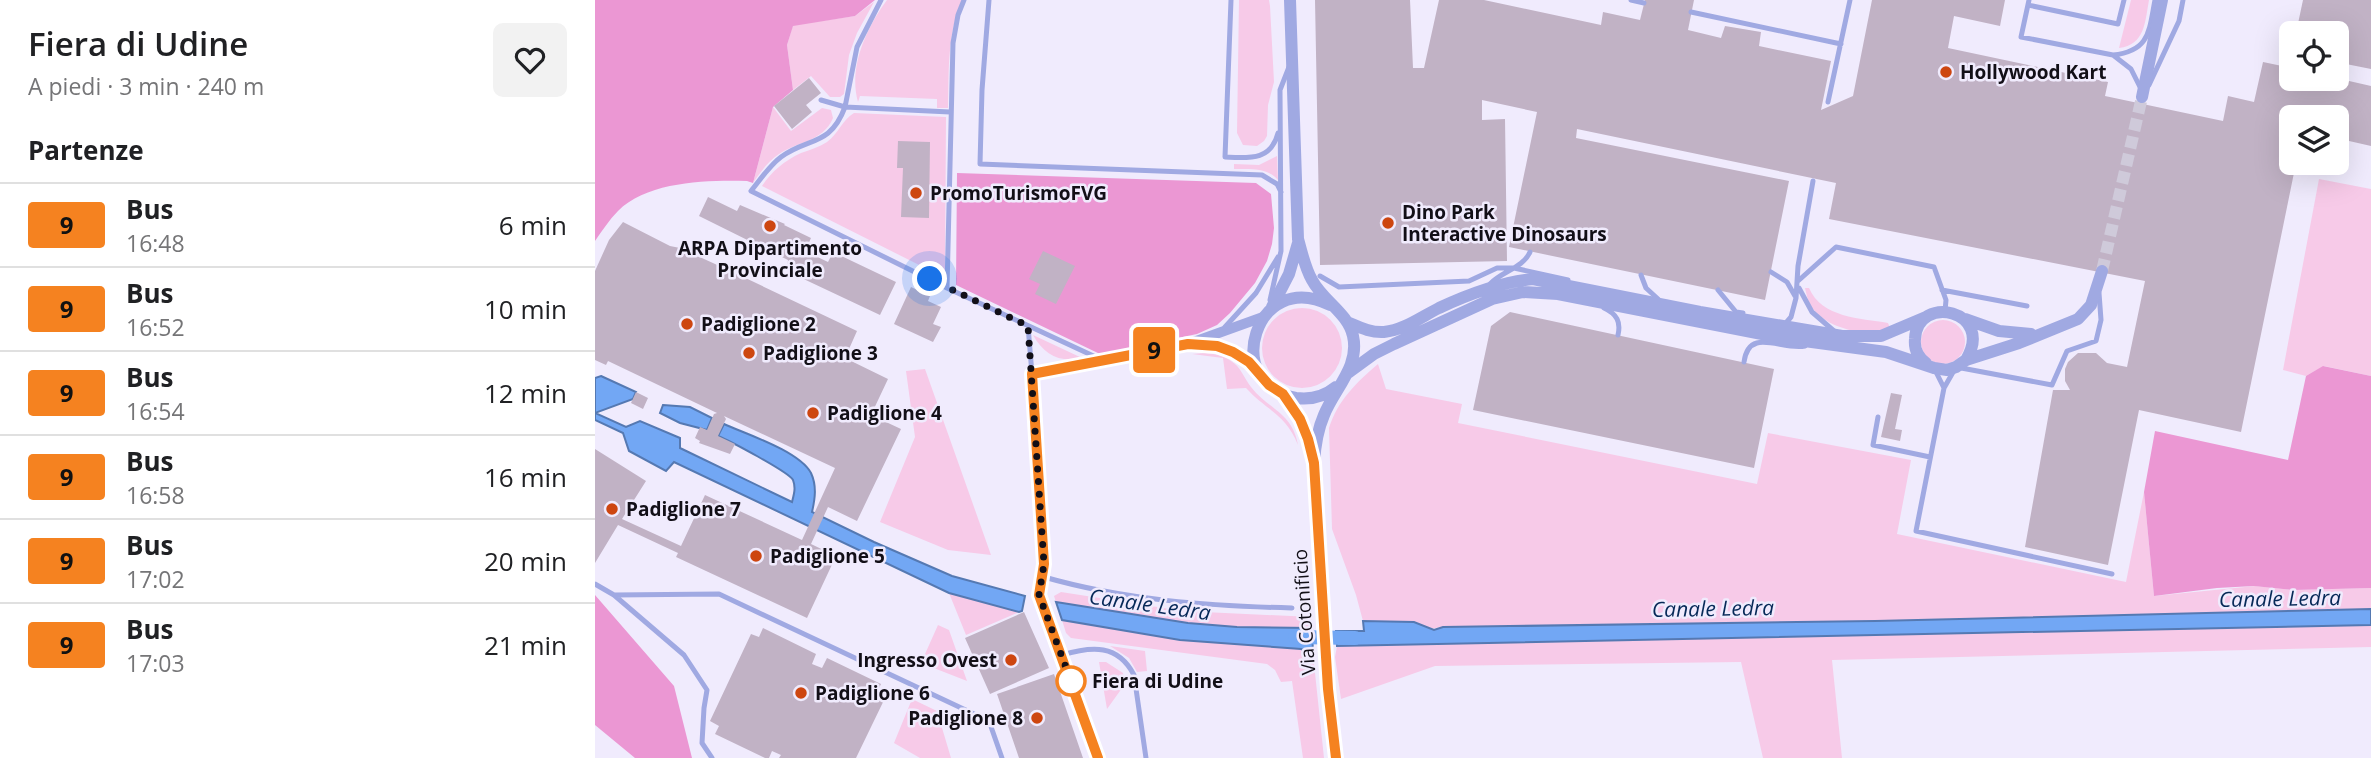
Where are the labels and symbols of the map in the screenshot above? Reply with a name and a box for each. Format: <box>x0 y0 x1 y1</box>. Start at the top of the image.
place label: Hollywood Kart <box>1960 59 2106 85</box>
marker: Hollywood Kart <box>1938 64 1954 80</box>
place label: PromoTurismoFVG <box>930 180 1107 206</box>
marker: PromoTurismoFVG <box>908 185 924 201</box>
place label: Dino Park Interactive Dinosaurs <box>1402 199 1607 247</box>
marker: Dino Park Interactive Dinosaurs <box>1380 215 1396 231</box>
marker: ARPA Dipartimento Provinciale <box>762 218 778 234</box>
place label: ARPA Dipartimento Provinciale <box>678 235 862 283</box>
your location <box>912 261 947 296</box>
place label: Padiglione 2 <box>701 311 816 337</box>
marker: Padiglione 2 <box>679 316 695 332</box>
line badge: 9 <box>1131 327 1177 373</box>
place label: Padiglione 3 <box>763 340 878 366</box>
marker: Padiglione 3 <box>741 345 757 361</box>
place label: Padiglione 4 <box>827 400 942 426</box>
marker: Padiglione 4 <box>805 405 821 421</box>
place label: Padiglione 7 <box>626 496 741 522</box>
marker: Padiglione 7 <box>604 501 620 517</box>
place label: Padiglione 5 <box>770 543 885 569</box>
marker: Padiglione 5 <box>748 548 764 564</box>
street label: Via Cotonificio <box>1287 548 1321 676</box>
water label: Canale Ledra <box>1088 582 1213 626</box>
water label: Canale Ledra <box>2219 583 2341 613</box>
water label: Canale Ledra <box>1652 593 1774 623</box>
place label: Ingresso Ovest <box>857 647 997 673</box>
marker: Ingresso Ovest <box>1003 652 1019 668</box>
marker: Fiera di Udine <box>1056 666 1086 696</box>
place label: Fiera di Udine <box>1092 668 1223 694</box>
place label: Padiglione 6 <box>815 680 930 706</box>
marker: Padiglione 6 <box>793 685 809 701</box>
place label: Padiglione 8 <box>908 705 1023 731</box>
marker: Padiglione 8 <box>1029 710 1045 726</box>

